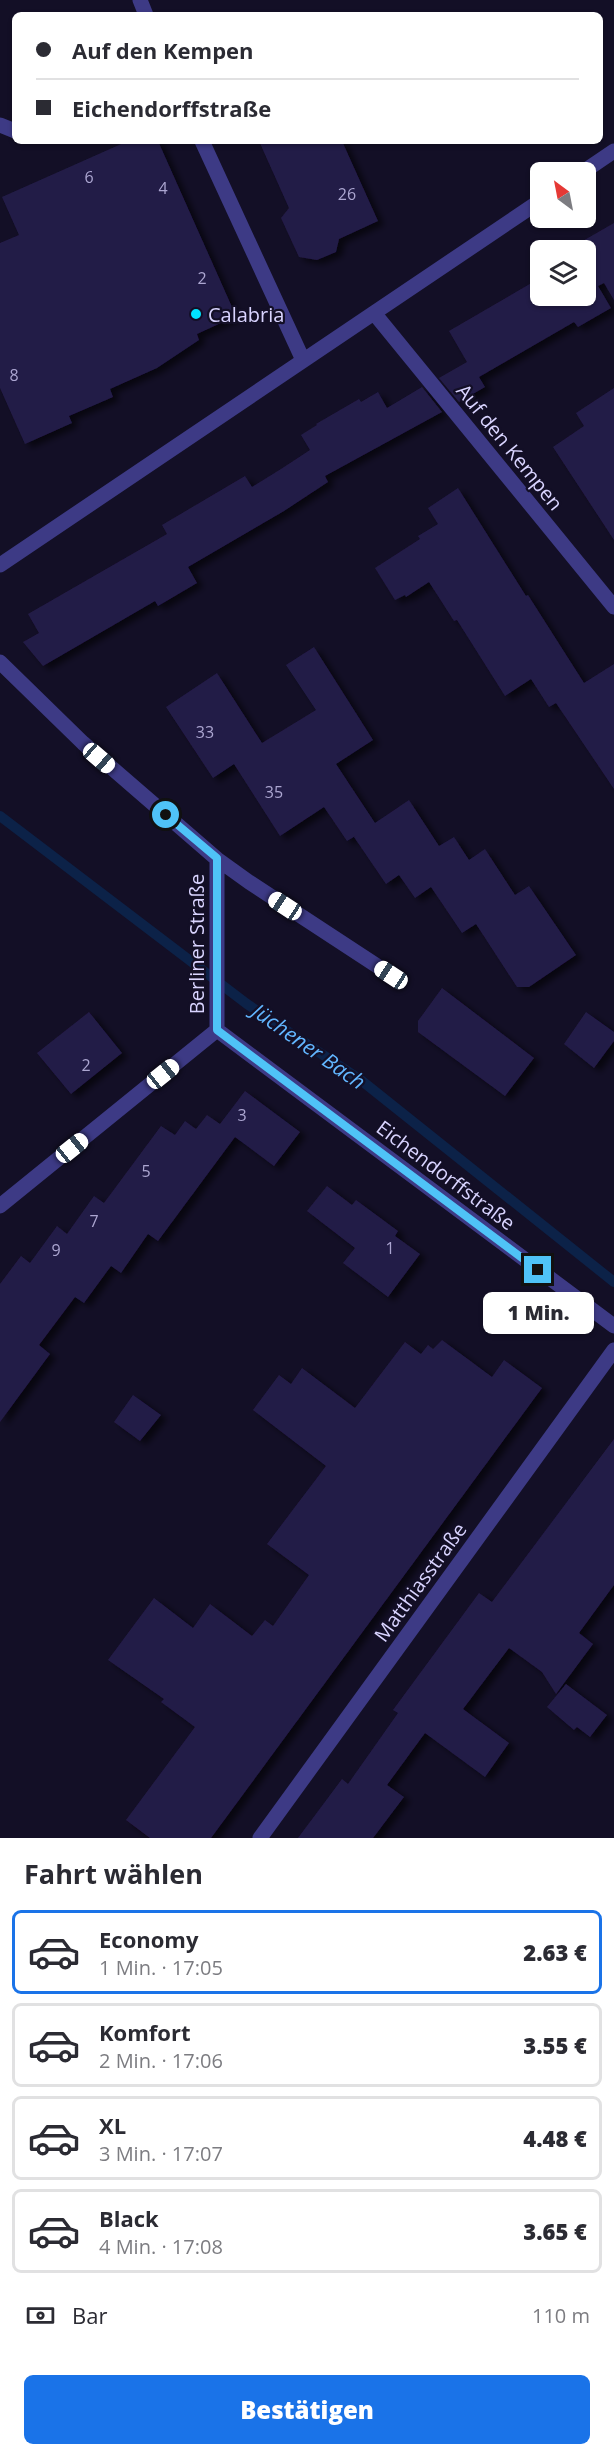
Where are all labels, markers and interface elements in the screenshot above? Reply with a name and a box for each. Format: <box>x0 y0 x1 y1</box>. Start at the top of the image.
text: Auf den Kempen <box>72 35 254 65</box>
text: Eichendorffstraße <box>72 93 271 123</box>
north arrow <box>530 162 596 228</box>
map controls <box>530 162 596 306</box>
house number: 6 <box>84 166 94 188</box>
house number: 4 <box>158 177 168 199</box>
house number: 26 <box>338 183 356 205</box>
button: layers <box>530 240 596 306</box>
house number: 2 <box>197 267 207 289</box>
place label: Calabria <box>208 301 284 328</box>
marker: Calabria <box>189 307 203 321</box>
house number: 8 <box>9 364 19 386</box>
street label: Auf den Kempen <box>451 378 569 516</box>
house number: 33 <box>196 721 214 743</box>
car <box>80 739 118 777</box>
house number: 35 <box>265 781 283 803</box>
route start <box>152 801 179 828</box>
street label: Berliner Straße <box>183 874 210 1014</box>
car <box>265 889 305 923</box>
car <box>371 958 411 992</box>
water label: Jüchener Bach <box>244 994 371 1095</box>
house number: 2 <box>81 1054 91 1076</box>
car <box>143 1056 183 1092</box>
house number: 3 <box>237 1104 247 1126</box>
street label: Eichendorffstraße <box>371 1114 521 1236</box>
car <box>52 1130 92 1166</box>
house number: 5 <box>141 1160 151 1182</box>
house number: 7 <box>89 1210 99 1232</box>
house number: 1 <box>385 1237 395 1259</box>
house number: 9 <box>51 1239 61 1261</box>
route end <box>524 1256 551 1283</box>
callout: 1 Min. <box>482 1291 594 1333</box>
text: 1 Min. <box>508 1299 569 1326</box>
street label: Matthiasstraße <box>368 1517 472 1647</box>
text: Fahrt wählen <box>24 1855 203 1892</box>
text: Economy <box>99 1924 198 1954</box>
icon: car <box>27 1925 81 1979</box>
text: 2.63 € <box>523 1937 587 1967</box>
text: 1 Min. · 17:05 <box>99 1954 223 1981</box>
text: Komfort <box>99 2017 191 2047</box>
icon: car <box>27 2018 81 2072</box>
text: 3.55 € <box>523 2030 587 2060</box>
text: 2 Min. · 17:06 <box>99 2047 223 2074</box>
text: XL <box>99 2110 126 2140</box>
icon: car <box>27 2111 81 2165</box>
text: 4.48 € <box>523 2123 587 2153</box>
text: 3 Min. · 17:07 <box>99 2140 223 2167</box>
text: Black <box>99 2203 159 2233</box>
icon: car <box>27 2204 81 2258</box>
text: 3.65 € <box>523 2216 587 2246</box>
text: 4 Min. · 17:08 <box>99 2233 223 2260</box>
icon: cash <box>24 2299 57 2332</box>
text: Bar <box>72 2300 107 2330</box>
text: 110 m <box>532 2302 590 2329</box>
button: Bestätigen <box>24 2375 590 2444</box>

